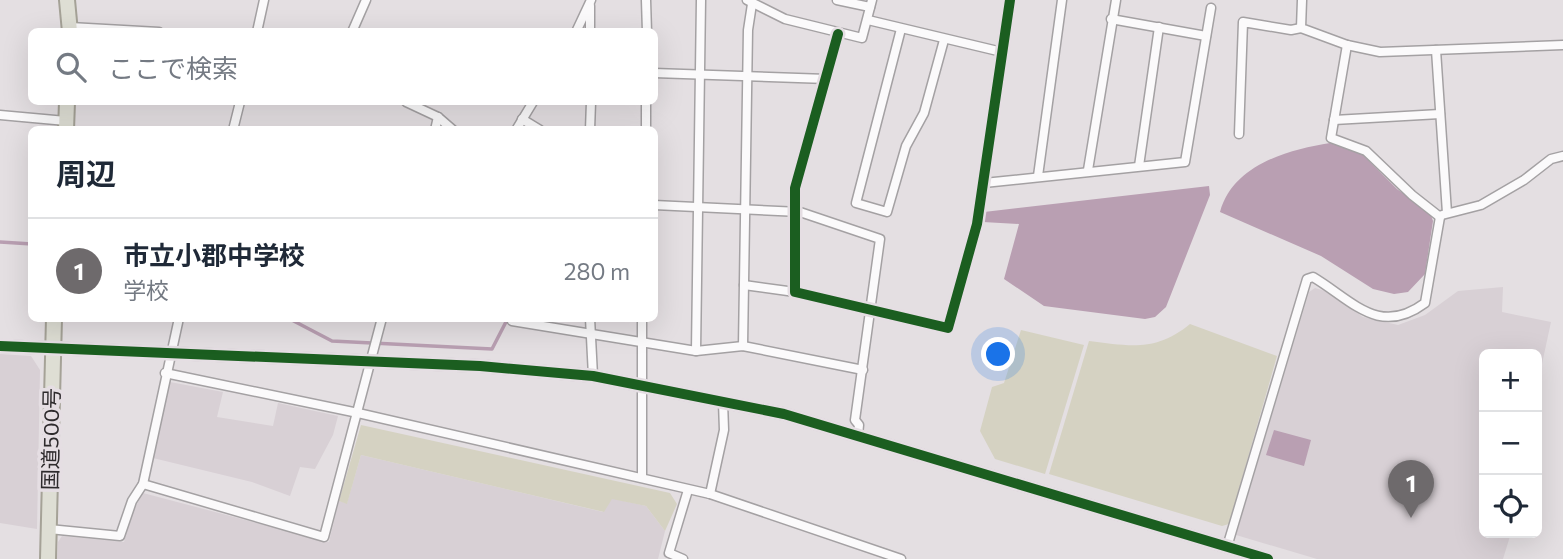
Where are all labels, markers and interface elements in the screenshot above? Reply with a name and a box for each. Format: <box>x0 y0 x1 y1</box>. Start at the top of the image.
search box <box>28 28 658 105</box>
icon: search <box>52 48 90 86</box>
text: ここで検索 <box>108 52 238 83</box>
text: 周辺 <box>56 154 116 191</box>
text: 市立小郡中学校 <box>123 239 305 270</box>
text: 1 <box>74 257 84 285</box>
text: 280 m <box>564 257 630 285</box>
text: 学校 <box>123 276 169 304</box>
your location <box>981 337 1015 371</box>
map controls <box>1479 349 1542 538</box>
button: + <box>1479 349 1542 412</box>
street label: 国道500号 <box>37 388 63 490</box>
button: − <box>1479 412 1542 475</box>
pin: 1 <box>1388 460 1434 518</box>
button: locate <box>1479 475 1542 538</box>

